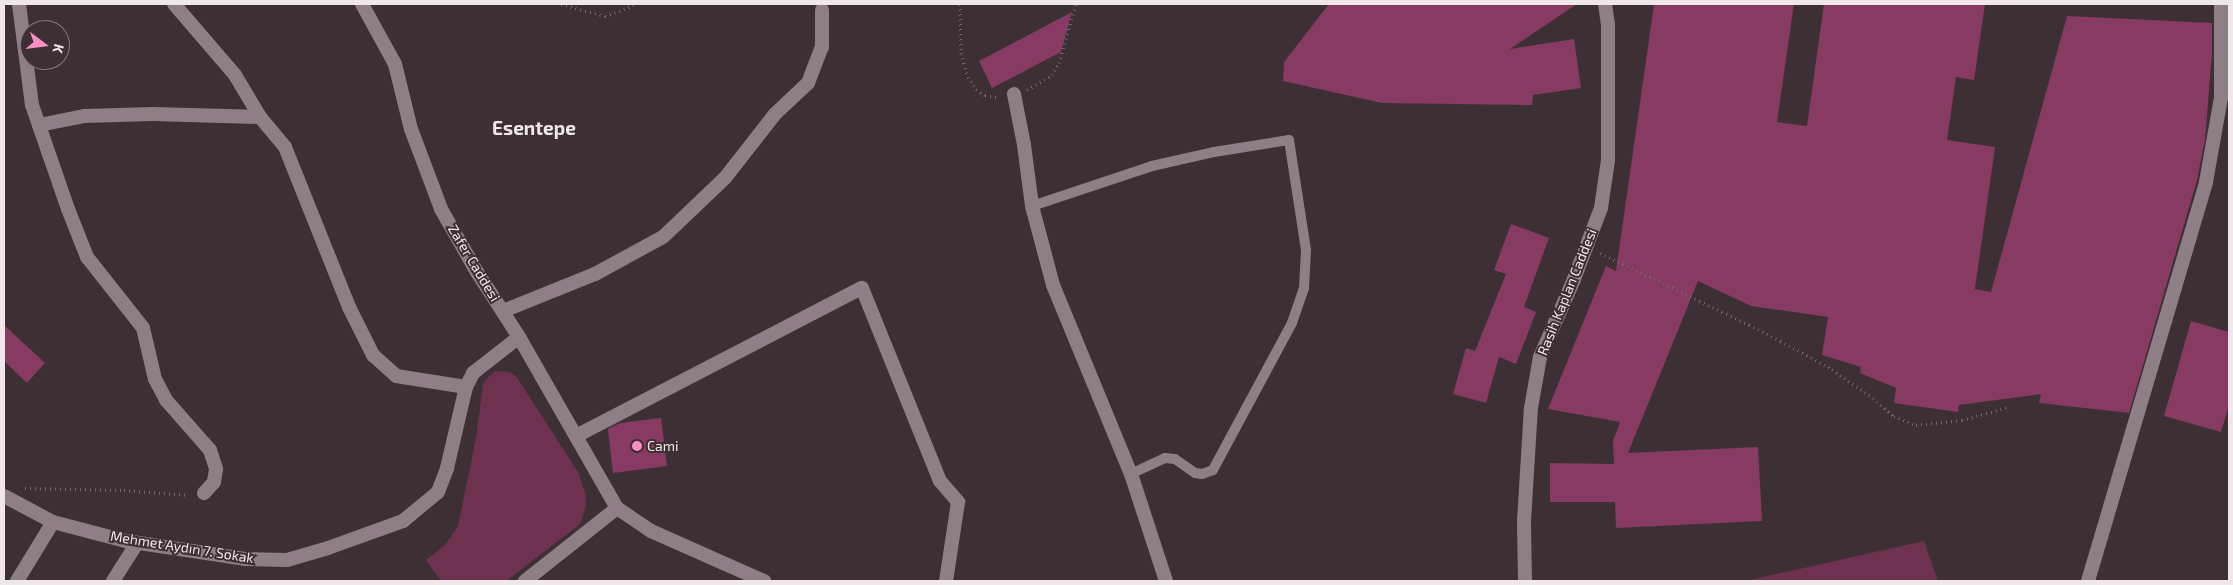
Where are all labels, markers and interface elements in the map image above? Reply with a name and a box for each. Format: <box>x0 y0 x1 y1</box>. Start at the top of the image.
north arrow <box>20 20 70 70</box>
text: K <box>50 42 68 55</box>
district label: Esentepe <box>492 117 576 139</box>
street label: Zafer Caddesi <box>444 221 504 305</box>
street label: Rasih Kaplan Caddesi <box>1534 226 1600 358</box>
place label: Cami <box>647 438 678 454</box>
marker: Cami <box>631 440 643 452</box>
street label: Mehmet Aydın 7. Sokak <box>109 527 255 567</box>

